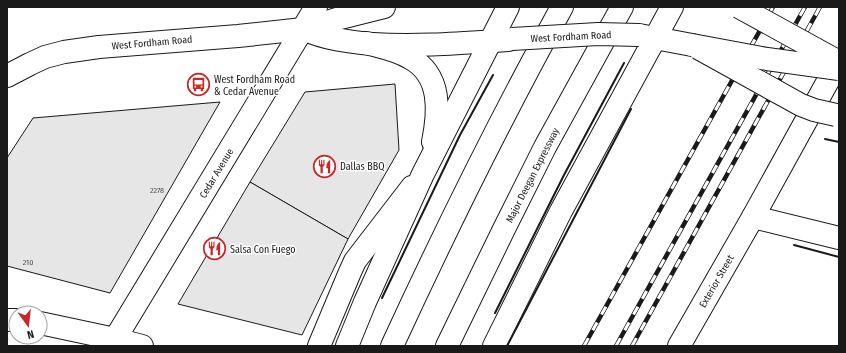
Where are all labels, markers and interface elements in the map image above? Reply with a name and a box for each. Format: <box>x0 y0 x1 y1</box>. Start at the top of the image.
street label: West Fordham Road <box>530 29 612 45</box>
street label: West Fordham Road <box>111 33 193 53</box>
bus stop icon: West Fordham Road & Cedar Avenue <box>185 72 211 98</box>
place label: West Fordham Road & Cedar Avenue <box>214 74 295 98</box>
street label: Major Deegan Expressway <box>504 126 562 225</box>
street label: Cedar Avenue <box>197 146 236 201</box>
restaurant icon: Dallas BBQ <box>312 153 338 179</box>
place label: Dallas BBQ <box>340 161 385 173</box>
house number: 2278 <box>150 186 164 195</box>
restaurant icon: Salsa Con Fuego <box>202 236 228 262</box>
place label: Salsa Con Fuego <box>230 244 296 256</box>
street label: Exterior Street <box>697 252 737 310</box>
house number: 210 <box>23 258 33 267</box>
north arrow <box>8 305 48 345</box>
text: N <box>26 327 35 341</box>

